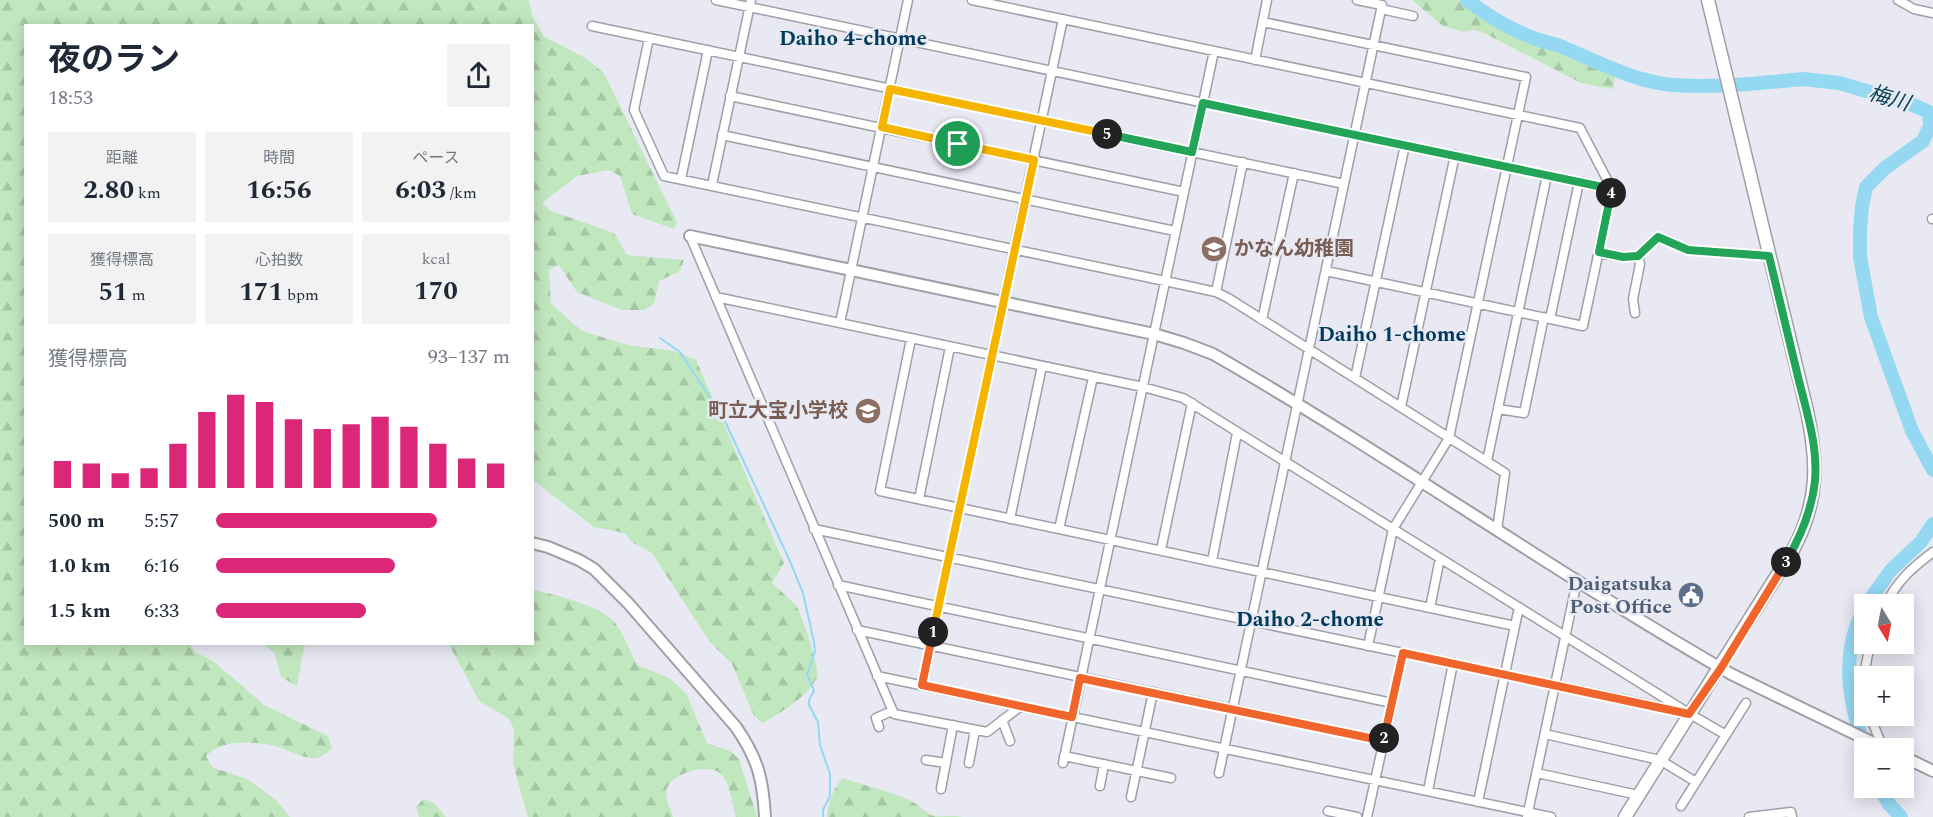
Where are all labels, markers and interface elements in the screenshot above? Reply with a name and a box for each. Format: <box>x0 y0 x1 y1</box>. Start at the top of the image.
district label: Daiho 4-chome <box>779 23 927 55</box>
text: 夜のラン <box>48 35 180 85</box>
button: share <box>447 44 510 107</box>
water label: 梅川 <box>1864 78 1916 121</box>
text: 18:53 <box>48 83 93 113</box>
pin <box>932 118 983 169</box>
pin: 5 <box>1092 119 1122 149</box>
text: 5 <box>1103 122 1111 146</box>
icon: arrive <box>941 127 974 160</box>
text: 距離 <box>106 146 138 170</box>
text: 時間 <box>263 146 295 170</box>
text: ペース <box>412 146 460 170</box>
text: 2.80 <box>83 170 134 210</box>
text: 16:56 <box>246 170 312 210</box>
text: 6:03 <box>395 170 446 210</box>
pin: 4 <box>1596 178 1626 208</box>
text: km <box>134 181 161 205</box>
text: /km <box>446 181 477 205</box>
text: 4 <box>1607 181 1615 205</box>
school or university icon: かなん幼稚園 <box>1199 234 1229 264</box>
place label: かなん幼稚園 <box>1234 234 1354 264</box>
text: kcal <box>422 247 450 271</box>
text: 獲得標高 <box>90 248 154 272</box>
text: 心拍数 <box>255 248 303 272</box>
text: 170 <box>414 271 458 311</box>
text: 51 <box>99 272 128 312</box>
text: 171 <box>239 272 283 312</box>
text: m <box>128 283 145 307</box>
text: bpm <box>283 283 319 307</box>
district label: Daiho 1-chome <box>1318 319 1466 351</box>
text: 93–137 m <box>428 342 510 372</box>
text: 獲得標高 <box>48 344 128 374</box>
place label: 町立大宝小学校 <box>708 396 848 426</box>
school or university icon: 町立大宝小学校 <box>853 396 883 426</box>
text: 500 m <box>48 506 105 536</box>
text: 5:57 <box>144 506 179 536</box>
pin: 3 <box>1771 547 1801 577</box>
text: 3 <box>1782 550 1790 574</box>
text: 1.0 km <box>48 551 111 581</box>
text: 6:16 <box>144 551 179 581</box>
place label: Daigatsuka Post Office <box>1567 569 1673 622</box>
public building icon: Daigatsuka Post Office <box>1676 580 1706 610</box>
north arrow <box>1854 594 1914 654</box>
map controls <box>1854 594 1914 798</box>
text: 1.5 km <box>48 596 111 626</box>
text: 6:33 <box>144 596 179 626</box>
district label: Daiho 2-chome <box>1236 604 1384 636</box>
pin: 1 <box>918 617 948 647</box>
text: 1 <box>929 620 937 644</box>
button: + <box>1854 666 1914 726</box>
pin: 2 <box>1369 723 1399 753</box>
text: 2 <box>1380 726 1388 750</box>
button: − <box>1854 738 1914 798</box>

